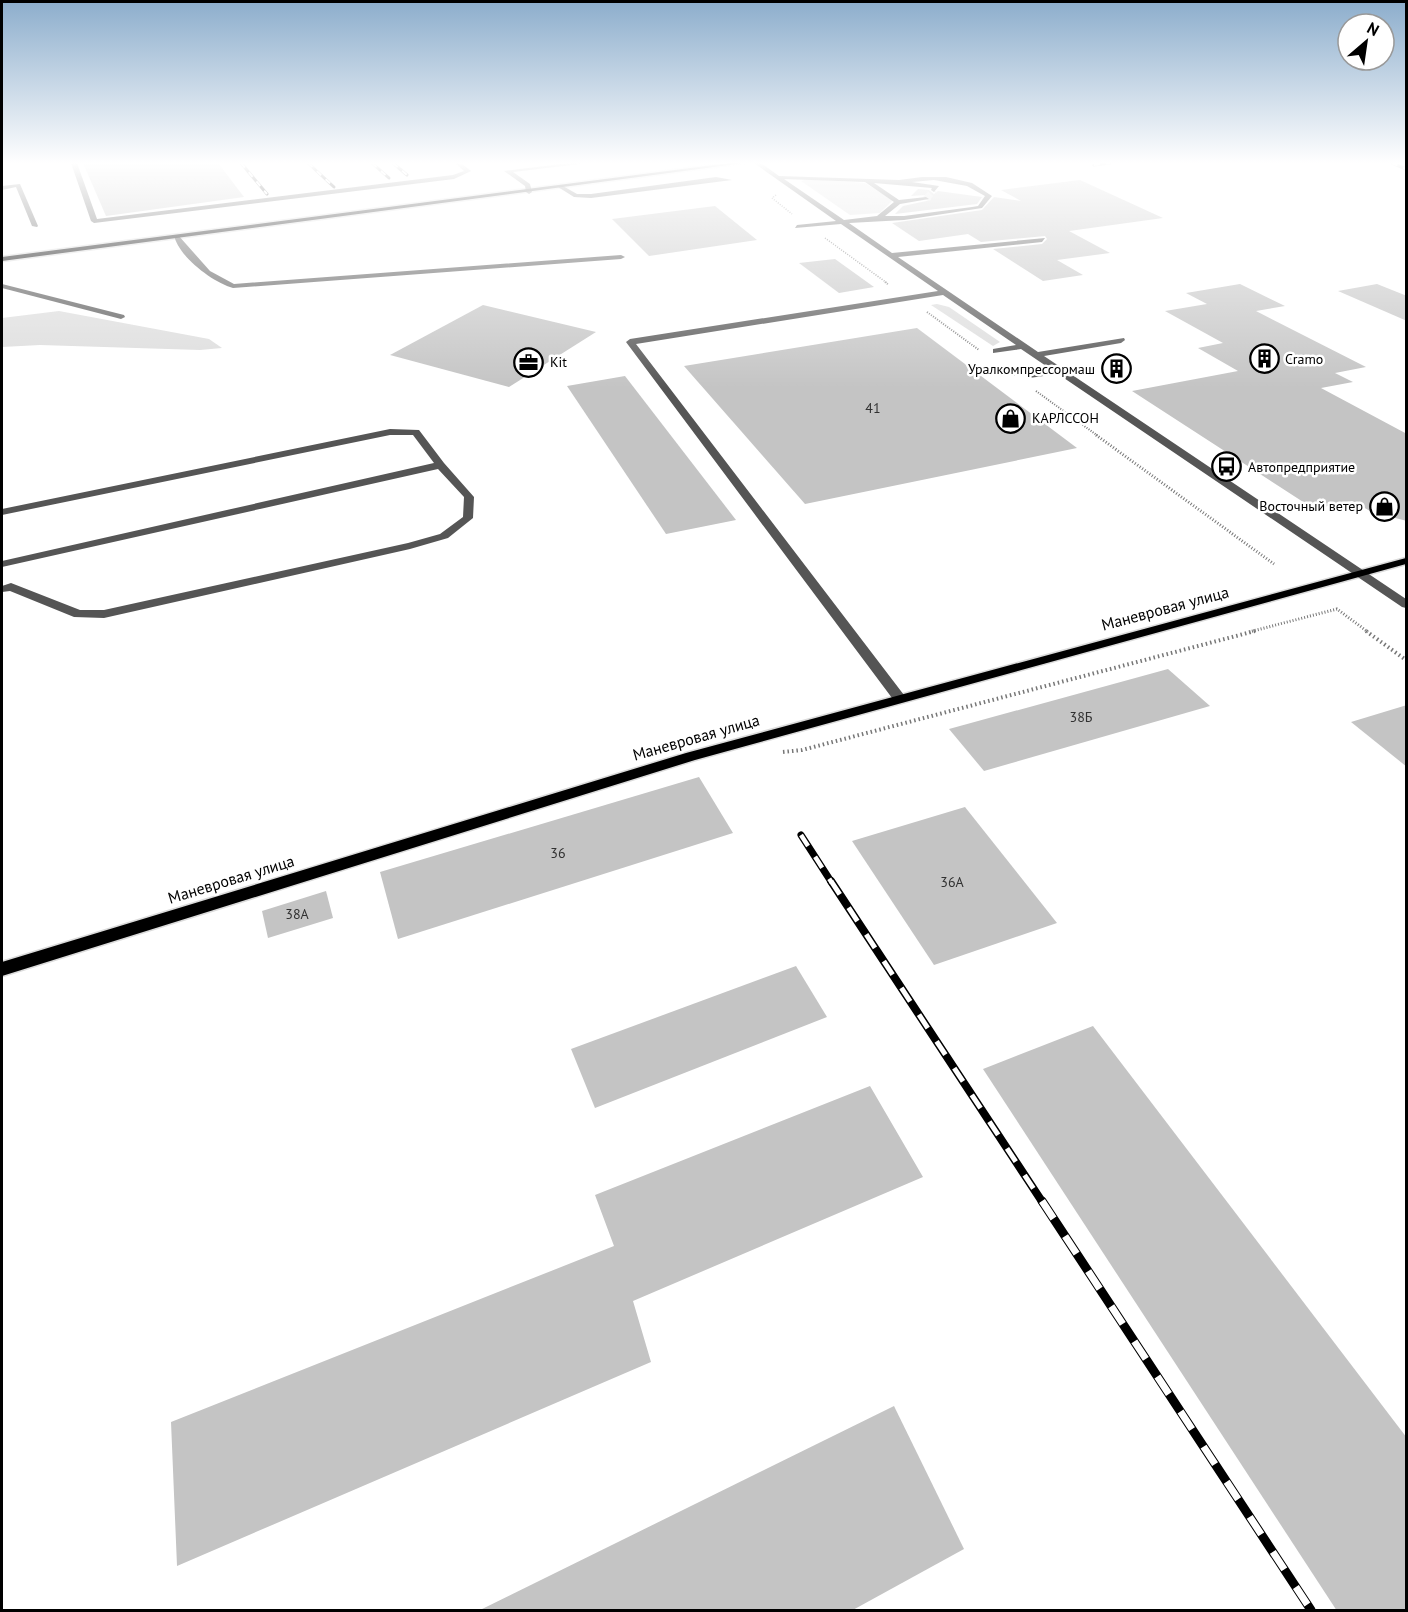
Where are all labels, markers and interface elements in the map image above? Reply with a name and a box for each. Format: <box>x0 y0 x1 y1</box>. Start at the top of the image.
north arrow <box>1336 12 1396 72</box>
text: N <box>1364 18 1383 40</box>
building icon: Cramo <box>1248 343 1280 375</box>
office icon: Kit <box>513 346 545 378</box>
place label: Cramo <box>1285 350 1323 368</box>
place label: Kit <box>550 353 567 371</box>
building icon: Уралкомпрессормаш <box>1100 353 1132 385</box>
place label: Уралкомпрессормаш <box>968 360 1095 378</box>
house number: 41 <box>865 399 881 417</box>
shop icon: КАРЛССОН <box>995 402 1027 434</box>
place label: КАРЛССОН <box>1032 409 1099 427</box>
bus stop icon: Автопредприятие <box>1211 451 1243 483</box>
place label: Автопредприятие <box>1248 458 1355 476</box>
shop icon: Восточный ветер <box>1368 490 1400 522</box>
place label: Восточный ветер <box>1259 497 1363 515</box>
street label: Маневровая улица <box>1099 581 1231 635</box>
house number: 38Б <box>1070 708 1093 726</box>
street label: Маневровая улица <box>630 709 762 765</box>
house number: 36 <box>550 844 566 862</box>
street label: Маневровая улица <box>165 850 297 908</box>
house number: 36А <box>940 873 965 891</box>
house number: 38А <box>285 905 310 923</box>

